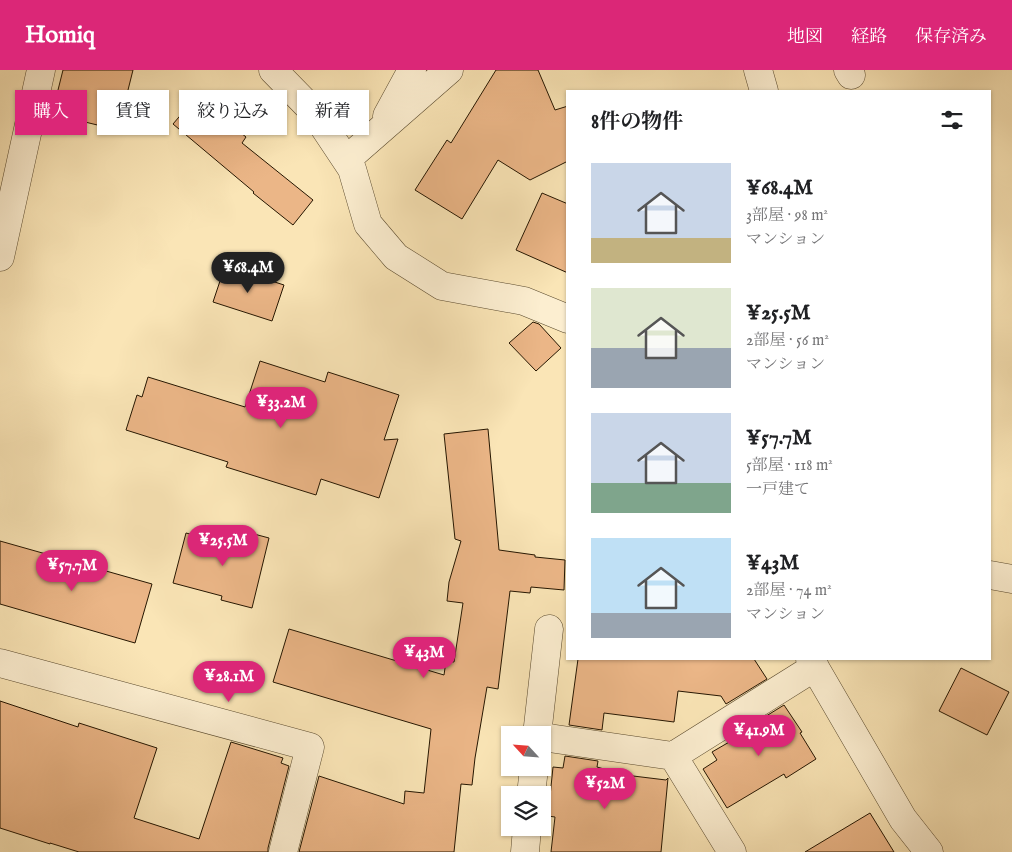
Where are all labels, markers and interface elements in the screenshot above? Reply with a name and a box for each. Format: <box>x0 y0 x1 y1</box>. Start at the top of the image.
text: Homiq <box>25 20 95 51</box>
text: 地図 <box>787 26 823 49</box>
text: 経路 <box>851 26 887 49</box>
text: 保存済み <box>915 26 987 49</box>
chip: 購入 <box>15 90 87 135</box>
chip: 賃貸 <box>97 90 169 135</box>
chip: 絞り込み <box>179 90 287 135</box>
chip: 新着 <box>297 90 369 135</box>
icon: filters <box>938 106 966 134</box>
text: 8件の物件 <box>591 109 683 136</box>
text: ¥68.4M <box>746 175 813 202</box>
icon: home <box>631 183 691 243</box>
text: 3部屋 · 98 m² <box>746 206 828 226</box>
text: マンション <box>746 230 825 250</box>
pin: ¥68.4M <box>207 252 289 294</box>
text: ¥68.4M <box>222 258 274 278</box>
text: ¥25.5M <box>746 300 811 327</box>
icon: home <box>631 308 691 368</box>
text: 2部屋 · 56 m² <box>746 331 829 351</box>
text: マンション <box>746 355 825 375</box>
pin: ¥33.2M <box>240 386 322 429</box>
text: ¥33.2M <box>256 393 306 413</box>
text: ¥57.7M <box>746 425 812 452</box>
icon: home <box>631 433 691 493</box>
text: 5部屋 · 118 m² <box>746 456 833 476</box>
text: 一戸建て <box>746 480 810 500</box>
pin: ¥25.5M <box>182 524 264 567</box>
text: ¥25.5M <box>198 531 248 551</box>
pin: ¥57.7M <box>31 550 113 592</box>
text: ¥43M <box>746 550 799 577</box>
text: ¥57.7M <box>47 556 97 576</box>
icon: home <box>631 558 691 618</box>
text: 2部屋 · 74 m² <box>746 581 832 601</box>
text: マンション <box>746 605 825 625</box>
pin: ¥43M <box>394 636 454 679</box>
text: ¥43M <box>404 643 444 663</box>
pin: ¥28.1M <box>188 660 270 703</box>
text: ¥28.1M <box>204 667 254 687</box>
pin: ¥41.9M <box>718 714 800 757</box>
text: ¥41.9M <box>734 721 784 741</box>
north arrow <box>501 726 551 776</box>
map controls <box>501 726 551 836</box>
pin: ¥52M <box>575 768 635 810</box>
text: ¥52M <box>585 774 625 794</box>
button: layers <box>501 786 551 836</box>

